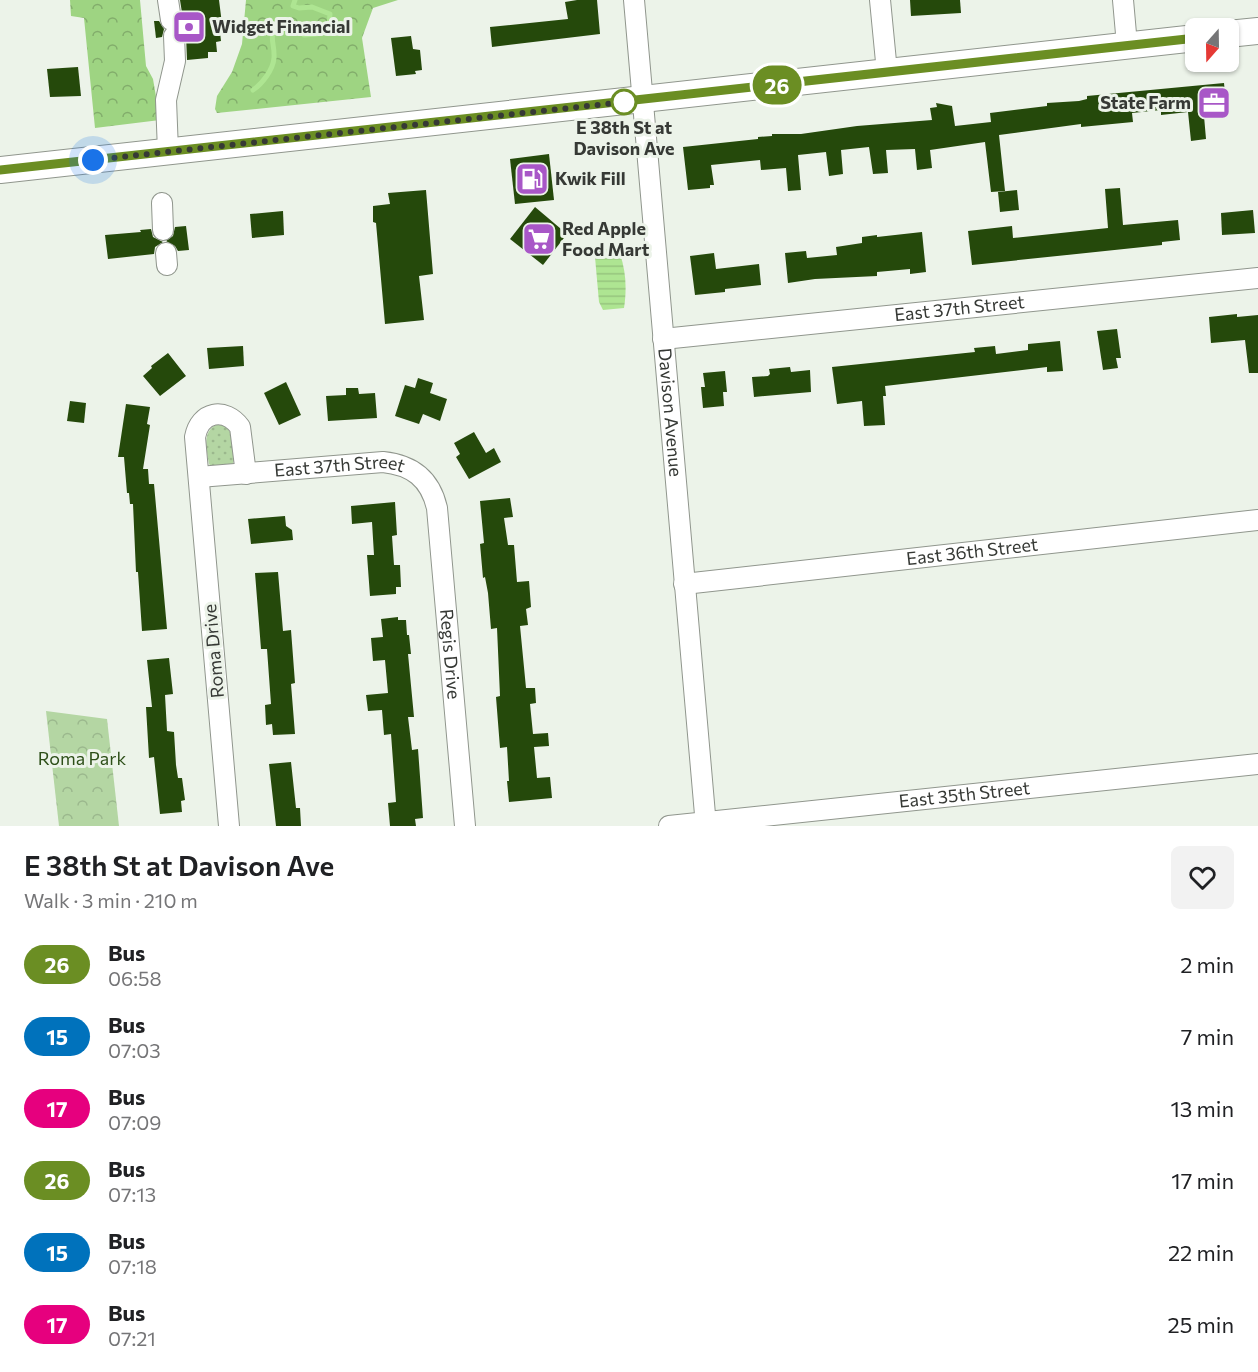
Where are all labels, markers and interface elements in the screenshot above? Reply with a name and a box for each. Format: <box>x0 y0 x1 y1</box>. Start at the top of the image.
bank icon: Widget Financial <box>171 9 207 45</box>
place label: Widget Financial <box>212 15 350 37</box>
north arrow <box>1185 18 1239 72</box>
map controls <box>1185 18 1239 72</box>
line badge: 26 <box>750 66 804 104</box>
text: 26 <box>765 73 789 98</box>
office icon: State Farm <box>1196 85 1232 121</box>
marker: E 38th St at Davison Ave <box>611 89 637 115</box>
place label: State Farm <box>1100 91 1191 113</box>
place label: E 38th St at Davison Ave <box>573 116 675 159</box>
your location <box>78 145 108 175</box>
fuel station icon: Kwik Fill <box>514 161 550 197</box>
place label: Kwik Fill <box>555 167 626 189</box>
place label: Red Apple Food Mart <box>562 217 650 260</box>
supermarket icon: Red Apple Food Mart <box>521 221 557 257</box>
street label: East 37th Street <box>893 290 1026 325</box>
street label: Davison Avenue <box>654 347 688 478</box>
street label: East 37th Street <box>273 450 408 481</box>
street label: East 36th Street <box>905 533 1039 569</box>
street label: Roma Drive <box>198 603 228 699</box>
street label: Regis Drive <box>436 608 466 700</box>
park label: Roma Park <box>38 747 126 769</box>
street label: East 35th Street <box>898 776 1031 812</box>
button: heart <box>1171 846 1234 909</box>
text: E 38th St at Davison Ave <box>24 848 334 882</box>
text: Walk · 3 min · 210 m <box>24 888 198 912</box>
text: Bus <box>108 939 145 966</box>
text: 2 min <box>1180 951 1234 978</box>
text: 26 <box>45 952 69 977</box>
text: 06:58 <box>108 966 162 990</box>
text: Bus <box>108 1011 145 1038</box>
text: 7 min <box>1181 1023 1234 1050</box>
text: 15 <box>46 1024 68 1049</box>
text: 07:03 <box>108 1038 161 1062</box>
text: Bus <box>108 1083 145 1110</box>
text: 13 min <box>1170 1095 1234 1122</box>
text: 17 <box>46 1096 68 1121</box>
text: 07:09 <box>108 1110 161 1134</box>
text: Bus <box>108 1155 145 1182</box>
text: 17 min <box>1171 1167 1234 1194</box>
text: 26 <box>45 1168 69 1193</box>
text: 07:13 <box>108 1182 156 1206</box>
text: Bus <box>108 1227 145 1254</box>
text: 22 min <box>1168 1239 1234 1266</box>
text: 15 <box>46 1240 68 1265</box>
text: 07:18 <box>108 1254 157 1278</box>
text: Bus <box>108 1299 145 1326</box>
text: 25 min <box>1167 1311 1234 1338</box>
text: 17 <box>46 1312 68 1337</box>
text: 07:21 <box>108 1326 156 1350</box>

